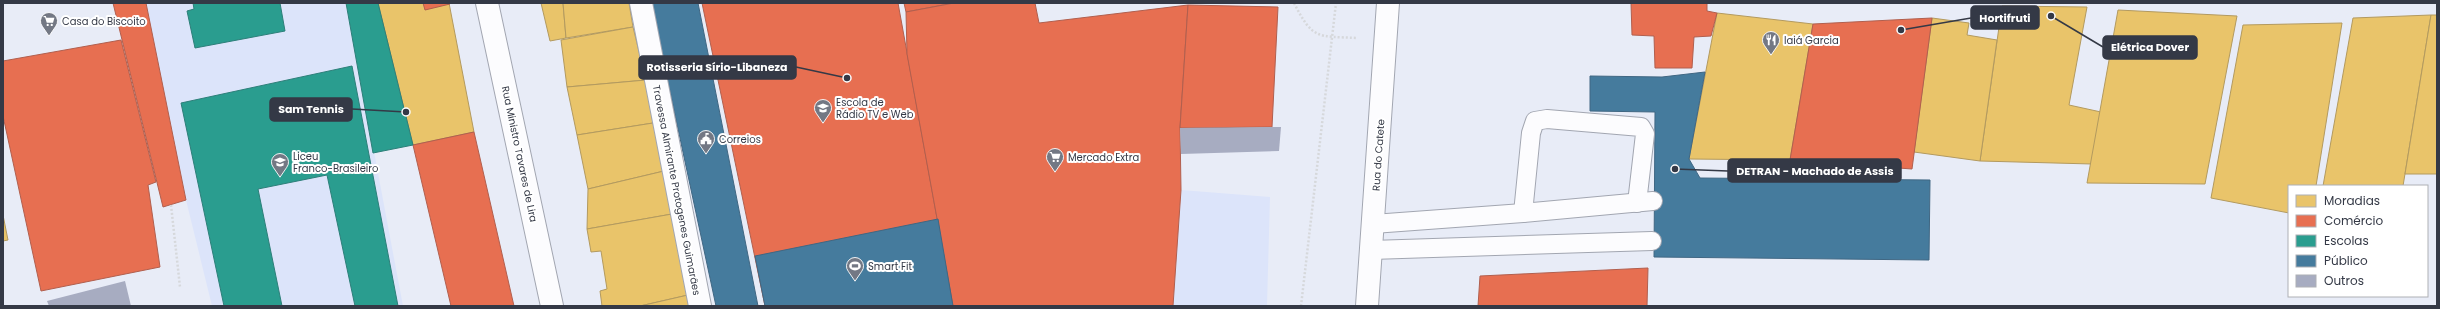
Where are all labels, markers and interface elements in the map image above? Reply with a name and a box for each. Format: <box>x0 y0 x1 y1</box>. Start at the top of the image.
callout: Hortifruti <box>1971 6 2039 29</box>
text: Hortifruti <box>1979 10 2031 26</box>
supermarket icon: Casa do Biscoito <box>39 11 59 36</box>
place label: Casa do Biscoito <box>62 14 146 29</box>
restaurant icon: Iaiá Garcia <box>1761 30 1781 55</box>
place label: Iaiá Garcia <box>1784 33 1839 48</box>
callout: Elétrica Dover <box>2103 36 2197 59</box>
text: Elétrica Dover <box>2111 39 2189 55</box>
callout: Rotisseria Sírio-Libaneza <box>639 56 796 79</box>
text: Rotisseria Sírio-Libaneza <box>647 59 787 75</box>
street label: Travessa Almirante Protogenes Guimarães <box>649 84 704 297</box>
street label: Rua Ministro Tavares de Lira <box>498 85 541 224</box>
place label: Escola de Rádio TV e Web <box>836 95 914 122</box>
callout: Sam Tennis <box>270 98 352 121</box>
school or university icon: Escola de Rádio TV e Web <box>813 98 833 123</box>
text: Sam Tennis <box>278 101 344 117</box>
street label: Rua do Catete <box>1369 119 1388 191</box>
public building icon: Correios <box>696 129 716 154</box>
place label: Correios <box>719 132 761 147</box>
supermarket icon: Mercado Extra <box>1045 147 1065 172</box>
place label: Liceu Franco-Brasileiro <box>293 149 378 176</box>
place label: Mercado Extra <box>1068 150 1139 165</box>
school or university icon: Liceu Franco-Brasileiro <box>270 152 290 177</box>
callout: DETRAN - Machado de Assis <box>1728 159 1901 182</box>
text: DETRAN - Machado de Assis <box>1736 163 1894 179</box>
legend <box>2288 185 2428 297</box>
text: Moradias <box>2324 192 2380 209</box>
text: Comércio <box>2324 212 2383 229</box>
text: Escolas <box>2324 232 2369 249</box>
text: Público <box>2324 252 2368 269</box>
sports icon: Smart Fit <box>845 256 865 281</box>
place label: Smart Fit <box>868 259 912 274</box>
text: Outros <box>2324 272 2364 289</box>

